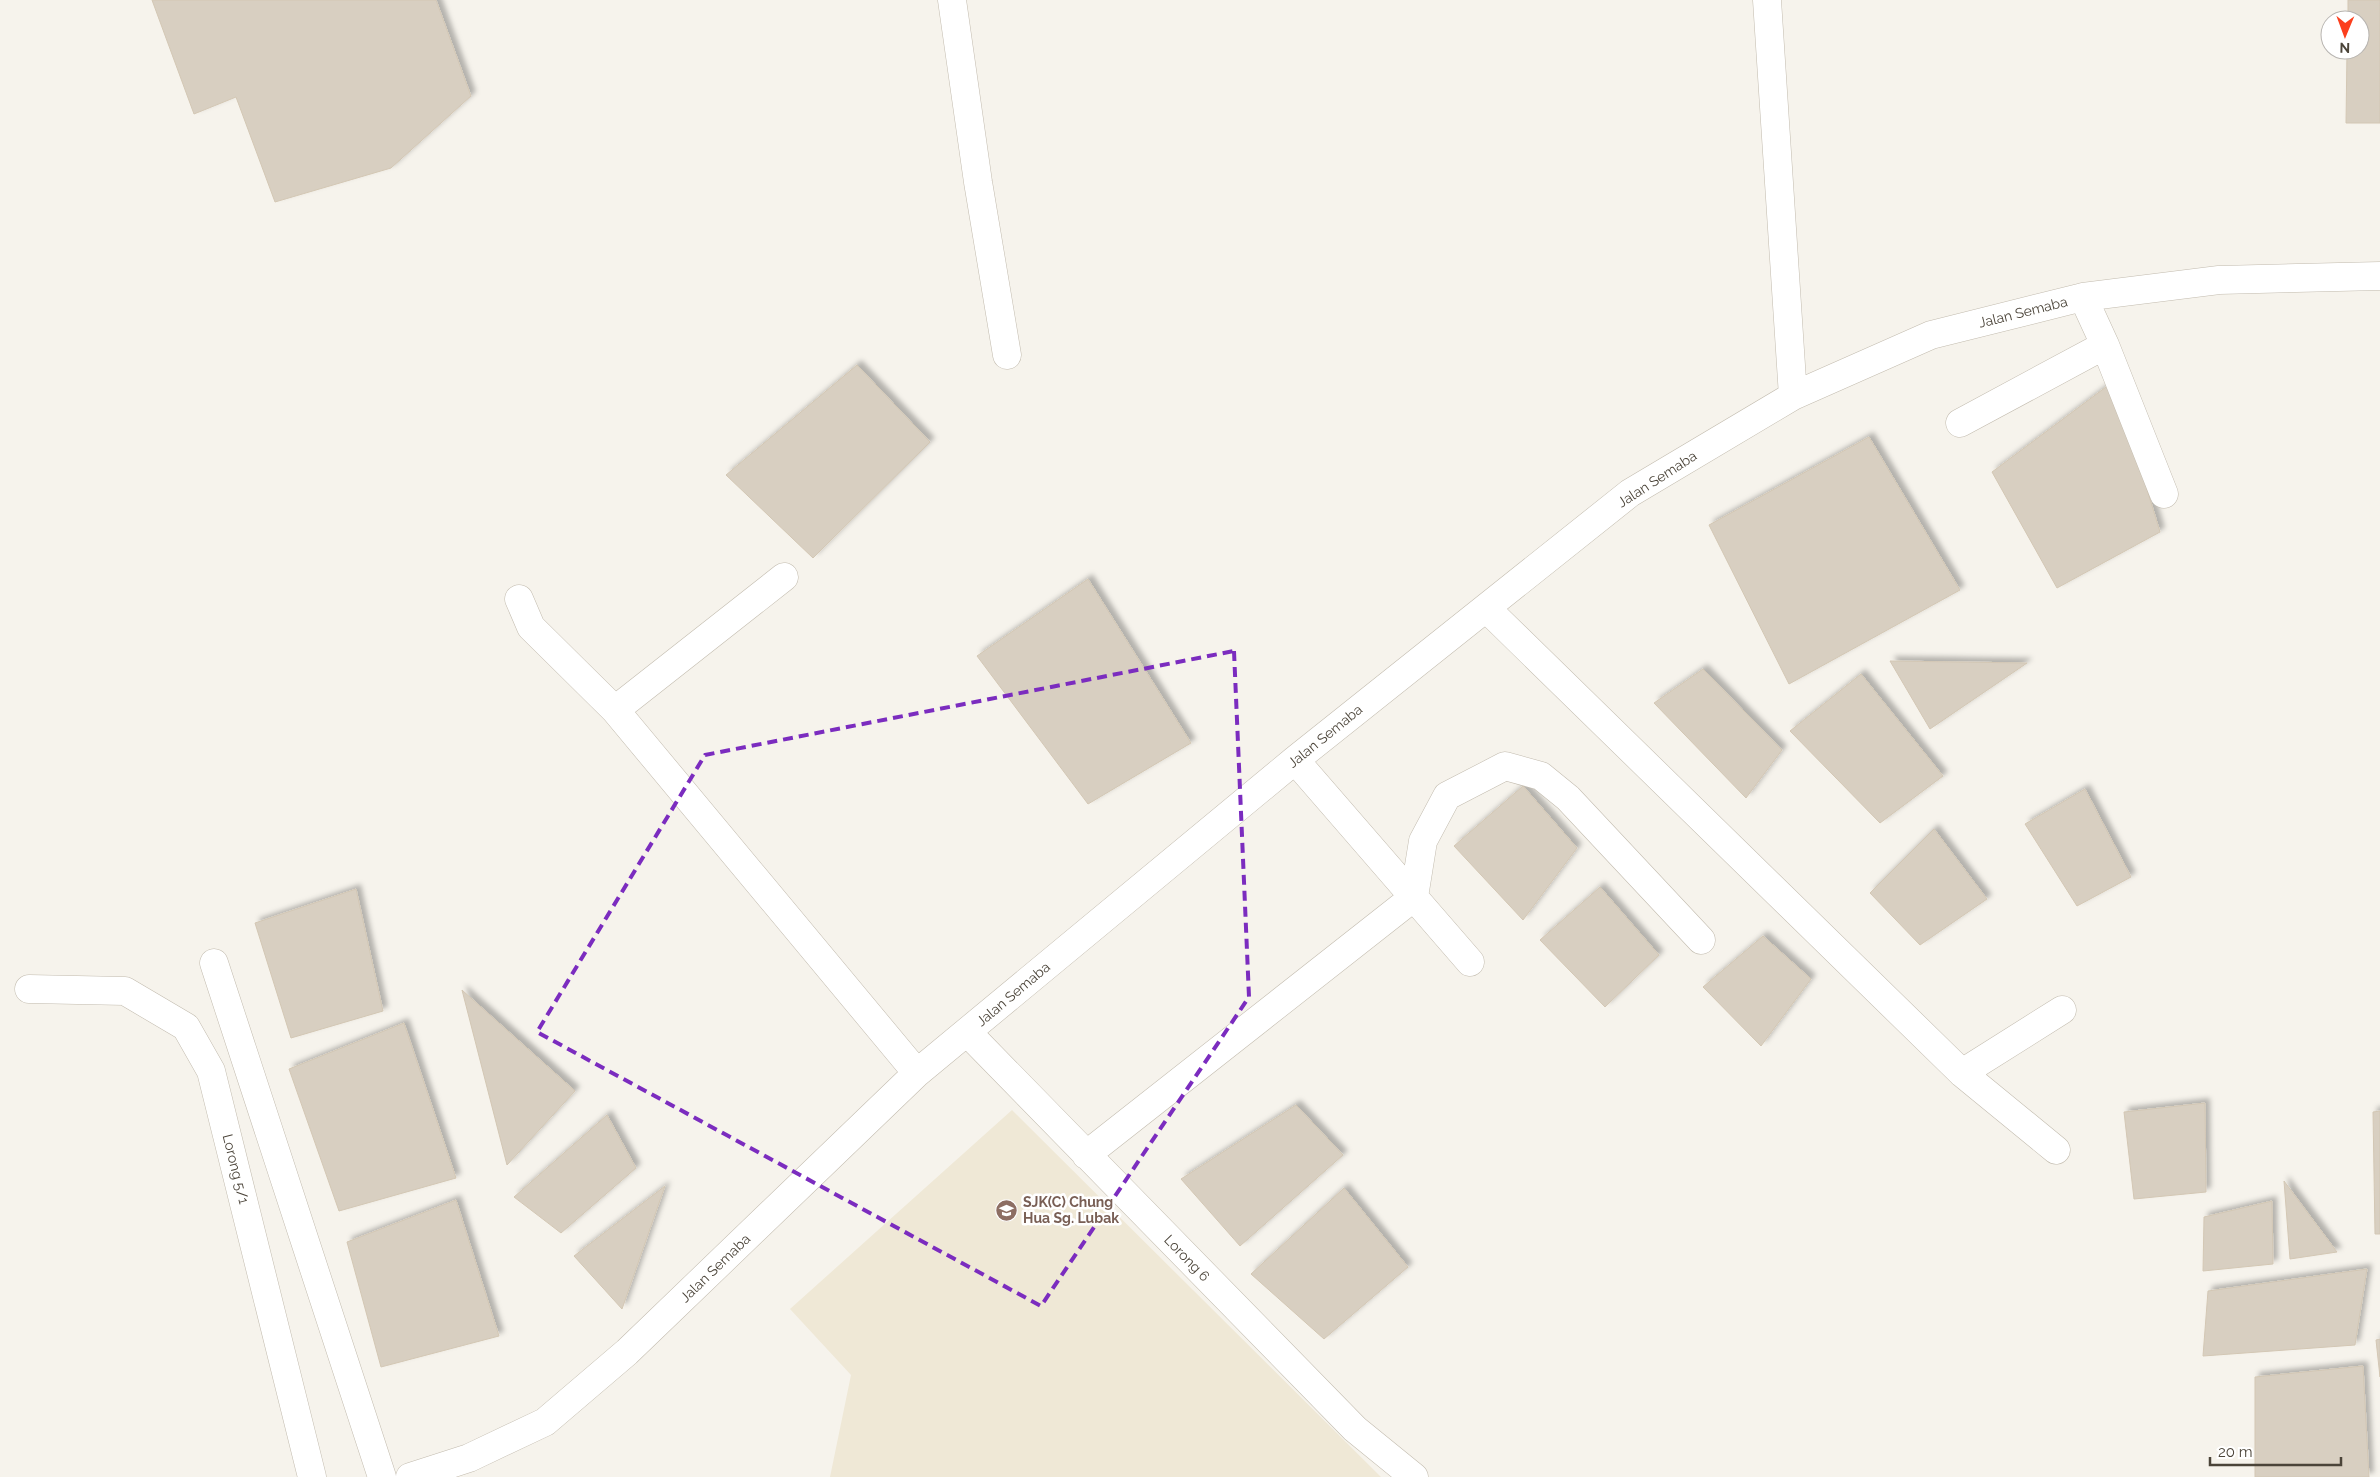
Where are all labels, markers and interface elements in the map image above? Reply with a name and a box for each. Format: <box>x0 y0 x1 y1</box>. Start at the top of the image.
north arrow <box>2320 10 2370 60</box>
text: N <box>2339 40 2350 56</box>
street label: Jalan Semaba <box>1977 293 2069 331</box>
street label: Jalan Semaba <box>1615 448 1699 510</box>
street label: Jalan Semaba <box>1285 701 1365 771</box>
street label: Jalan Semaba <box>973 959 1053 1029</box>
street label: Lorong 5/1 <box>220 1132 252 1206</box>
place label: SJK(C) Chung Hua Sg. Lubak <box>1023 1194 1119 1226</box>
school or university icon: SJK(C) Chung Hua Sg. Lubak <box>995 1198 1019 1222</box>
street label: Jalan Semaba <box>677 1231 753 1305</box>
street label: Lorong 6 <box>1161 1232 1213 1284</box>
scale bar <box>2210 1434 2341 1466</box>
text: 20 m <box>2218 1443 2253 1461</box>

